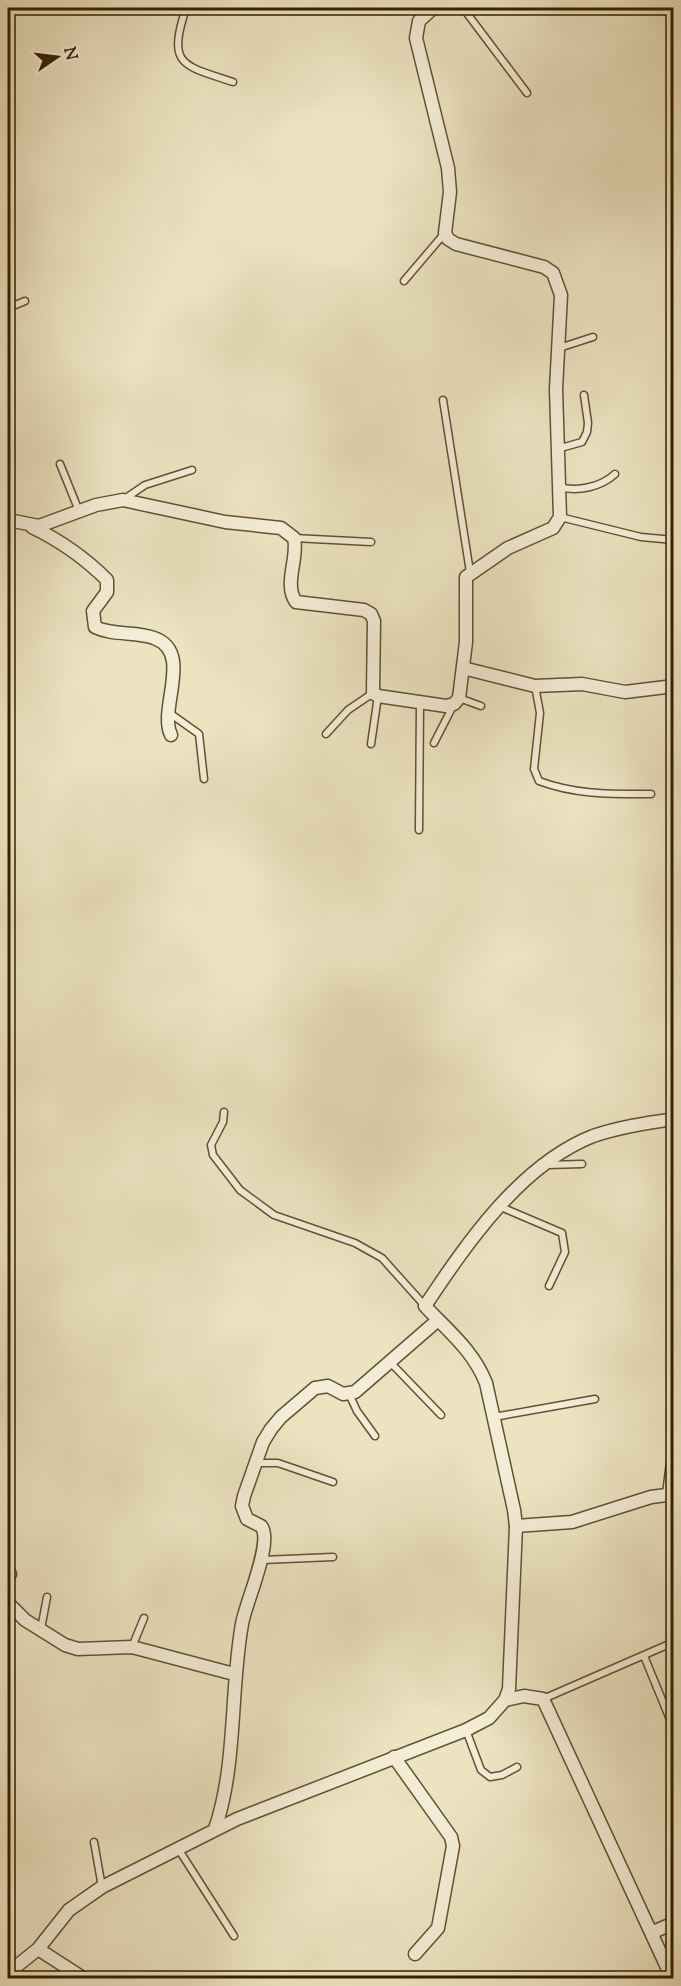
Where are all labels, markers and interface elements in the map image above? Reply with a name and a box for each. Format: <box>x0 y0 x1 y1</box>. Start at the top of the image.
north arrow <box>27 27 87 87</box>
text: N <box>56 45 82 63</box>

